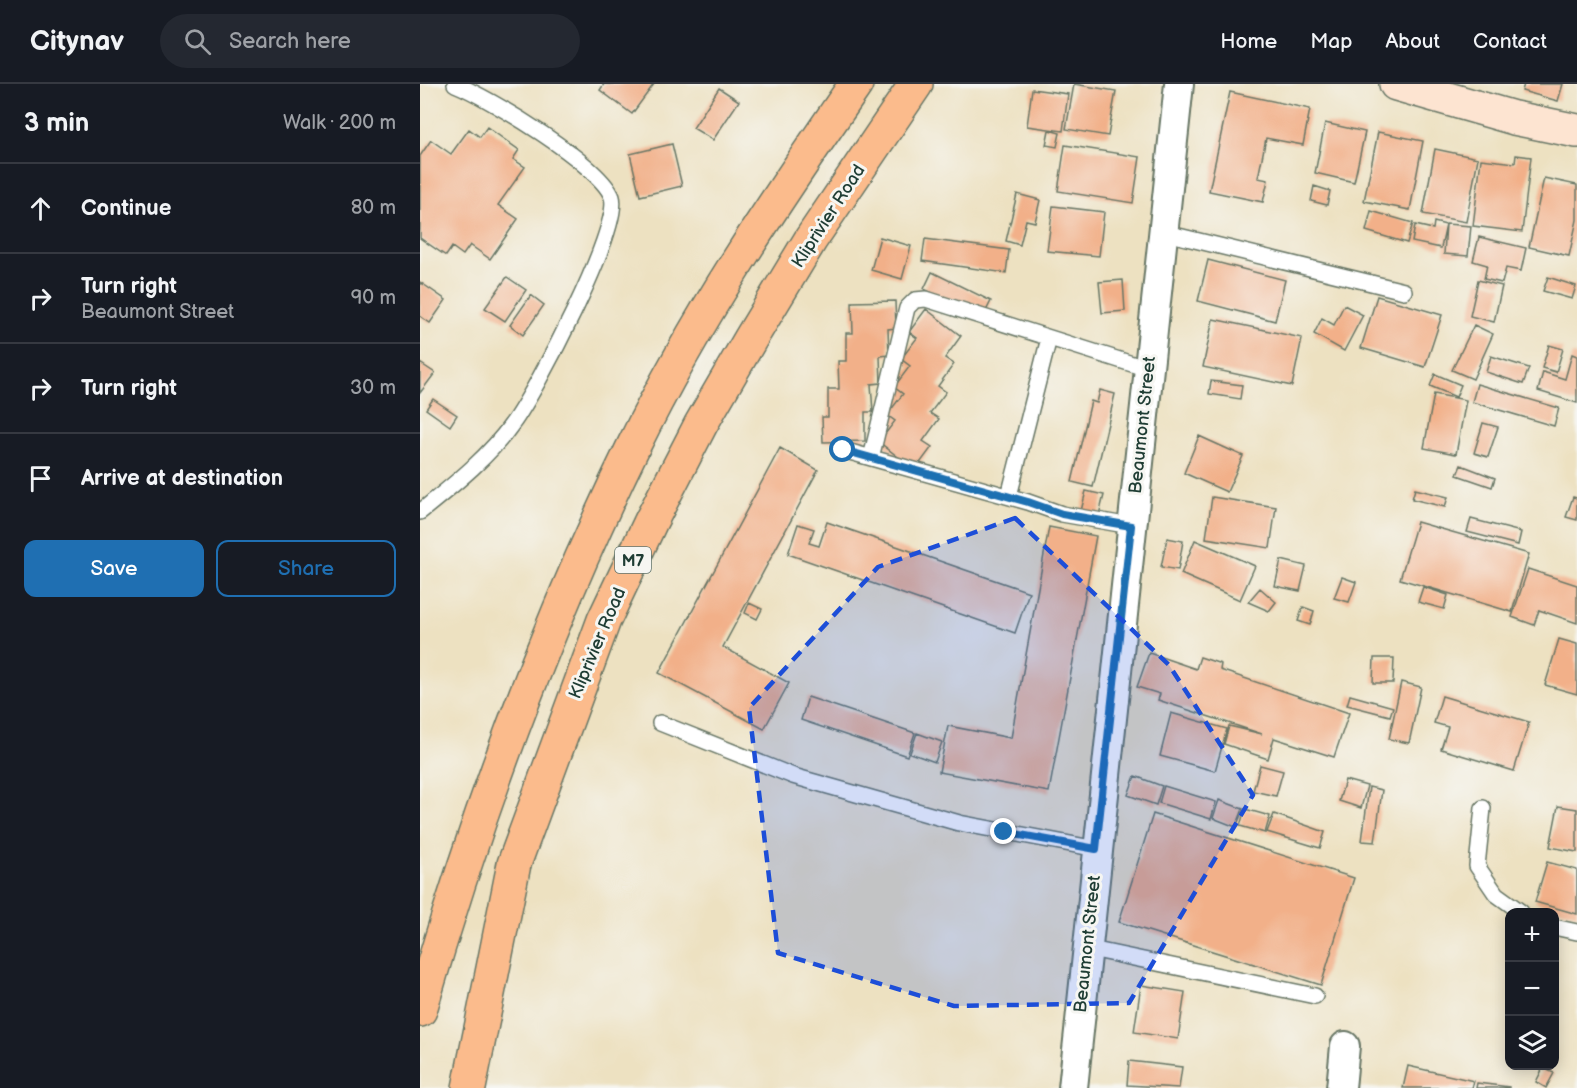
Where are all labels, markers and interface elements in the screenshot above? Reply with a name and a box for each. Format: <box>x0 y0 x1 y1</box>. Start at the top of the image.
search box <box>160 14 580 68</box>
text: Citynav <box>30 25 124 58</box>
icon: search <box>181 25 214 58</box>
text: Search here <box>229 28 351 55</box>
text: Home <box>1220 29 1277 54</box>
text: Map <box>1310 29 1352 54</box>
text: About <box>1385 29 1440 54</box>
text: Contact <box>1473 29 1547 54</box>
text: 3 min <box>24 108 89 139</box>
text: Walk · 200 m <box>283 111 396 135</box>
street label: Kliprivier Road <box>787 161 870 272</box>
icon: ahead <box>24 192 57 225</box>
text: Continue <box>81 195 171 222</box>
text: 80 m <box>351 196 396 220</box>
text: Turn right <box>81 273 177 300</box>
icon: right <box>24 282 57 315</box>
text: 90 m <box>351 286 396 310</box>
text: Beaumont Street <box>81 300 234 324</box>
street label: Beaumont Street <box>1125 355 1160 495</box>
icon: right <box>24 372 57 405</box>
text: Turn right <box>81 375 177 402</box>
text: 30 m <box>350 376 396 400</box>
route start <box>829 436 855 462</box>
icon: arrive <box>24 462 57 495</box>
text: Arrive at destination <box>81 465 283 492</box>
button: Save <box>24 540 204 597</box>
button: Share <box>216 540 396 597</box>
road number: M7 <box>615 547 651 573</box>
street label: Kliprivier Road <box>565 584 630 702</box>
route end <box>990 818 1016 844</box>
street label: Beaumont Street <box>1070 874 1105 1014</box>
map controls <box>1505 908 1559 1070</box>
button: + <box>1505 908 1559 962</box>
button: − <box>1505 962 1559 1016</box>
button: layers <box>1505 1016 1559 1070</box>

